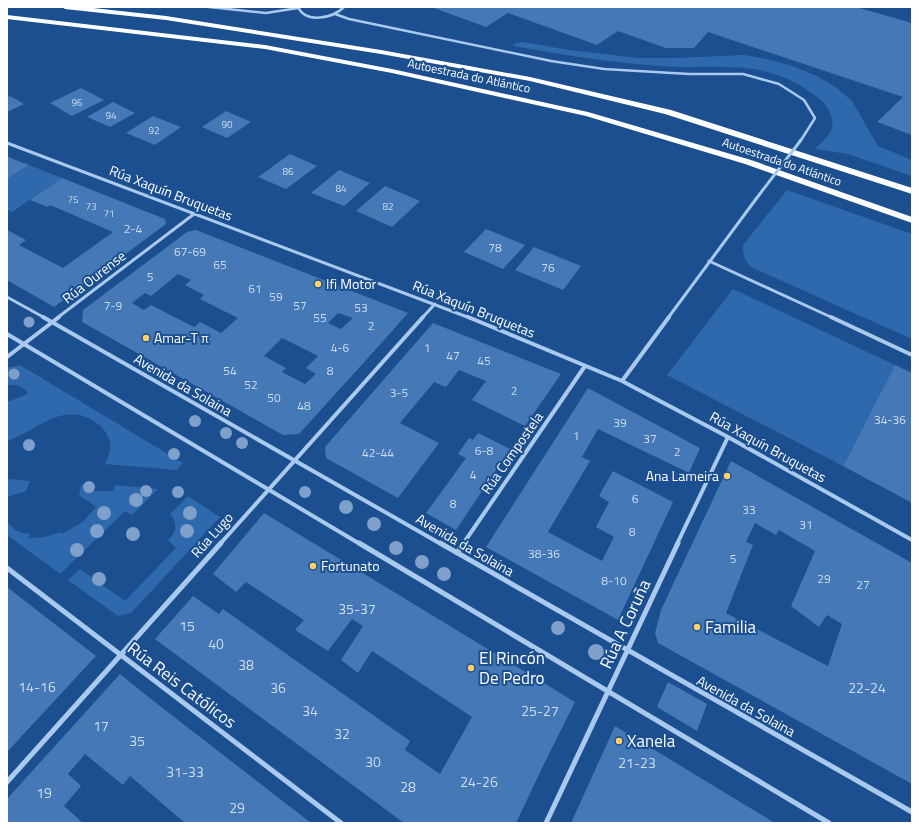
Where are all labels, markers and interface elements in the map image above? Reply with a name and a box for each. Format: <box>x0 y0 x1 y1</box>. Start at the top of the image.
street label: Autoestrada do Atlántico <box>406 53 532 98</box>
house number: 96 <box>71 95 83 110</box>
house number: 94 <box>105 108 117 123</box>
house number: 90 <box>221 117 233 132</box>
house number: 92 <box>148 123 160 138</box>
street label: Autoestrada do Atlántico <box>720 132 844 191</box>
street label: Rúa Xaquín Bruquetas <box>106 159 236 226</box>
house number: 86 <box>282 164 294 179</box>
house number: 84 <box>335 181 347 196</box>
house number: 75 <box>67 192 79 207</box>
house number: 73 <box>85 199 97 214</box>
house number: 82 <box>382 199 394 214</box>
house number: 71 <box>103 206 115 221</box>
house number: 2-4 <box>124 219 143 238</box>
house number: 78 <box>488 238 502 257</box>
house number: 67-69 <box>174 242 206 261</box>
street label: Rúa Ourense <box>57 245 130 308</box>
house number: 65 <box>213 255 227 274</box>
house number: 76 <box>541 258 555 277</box>
house number: 5 <box>147 267 154 286</box>
place label: Ifi Motor <box>326 273 377 294</box>
street label: Rúa Xaquín Bruquetas <box>410 274 539 343</box>
house number: 61 <box>248 279 262 298</box>
marker: Ifi Motor <box>313 279 323 289</box>
house number: 59 <box>269 287 283 306</box>
house number: 7-9 <box>104 296 123 315</box>
house number: 57 <box>293 296 307 315</box>
house number: 53 <box>354 298 368 317</box>
house number: 55 <box>313 308 327 327</box>
house number: 2 <box>368 316 374 335</box>
place label: Amar-T π <box>154 327 209 348</box>
marker: Amar-T π <box>141 333 151 343</box>
house number: 4-6 <box>331 338 350 357</box>
house number: 1 <box>424 338 430 357</box>
house number: 47 <box>446 346 460 365</box>
street label: Avenida da Solaina <box>130 348 236 421</box>
house number: 45 <box>477 351 491 370</box>
house number: 54 <box>223 361 237 380</box>
house number: 8 <box>327 361 334 380</box>
house number: 52 <box>244 375 258 394</box>
house number: 2 <box>511 381 517 400</box>
house number: 3-5 <box>390 383 409 402</box>
house number: 50 <box>267 388 281 407</box>
house number: 48 <box>297 396 311 415</box>
street label: Rúa Xaquín Bruquetas <box>706 406 830 487</box>
street label: Rúa Compostela <box>475 407 548 498</box>
house number: 34-36 <box>874 410 906 429</box>
house number: 39 <box>613 413 627 432</box>
house number: 1 <box>573 426 579 445</box>
house number: 37 <box>643 429 657 448</box>
house number: 6-8 <box>475 441 494 460</box>
house number: 2 <box>674 442 680 461</box>
house number: 42-44 <box>362 443 394 462</box>
house number: 4 <box>470 465 477 484</box>
place label: Ana Lameira <box>646 465 719 486</box>
marker: Ana Lameira <box>722 471 732 481</box>
house number: 6 <box>632 489 639 508</box>
house number: 8 <box>450 494 457 513</box>
house number: 33 <box>742 500 756 519</box>
street label: Rúa Lugo <box>185 507 238 562</box>
street label: Avenida da Solaina <box>412 508 518 581</box>
house number: 31 <box>799 515 813 534</box>
house number: 8 <box>629 522 636 541</box>
house number: 38-36 <box>528 544 560 563</box>
house number: 5 <box>730 549 737 568</box>
place label: Fortunato <box>321 555 380 576</box>
marker: Fortunato <box>308 561 318 571</box>
house number: 29 <box>817 569 831 588</box>
house number: 8-10 <box>601 571 627 590</box>
street label: Rúa A Coruña <box>593 574 657 673</box>
house number: 27 <box>856 575 870 594</box>
house number: 35-37 <box>338 598 376 619</box>
place label: Familia <box>705 614 756 640</box>
house number: 15 <box>179 615 195 636</box>
marker: Familia <box>692 622 702 632</box>
house number: 40 <box>208 633 224 654</box>
street label: Rúa Reis Católicos <box>122 635 242 735</box>
place label: El Rincón De Pedro <box>479 645 545 691</box>
house number: 38 <box>238 654 254 675</box>
marker: El Rincón De Pedro <box>466 663 476 673</box>
street label: Avenida da Solaina <box>693 670 800 741</box>
house number: 14-16 <box>18 676 56 697</box>
house number: 36 <box>270 677 286 698</box>
house number: 22-24 <box>848 677 886 698</box>
house number: 34 <box>302 700 318 721</box>
house number: 25-27 <box>521 700 559 721</box>
house number: 17 <box>93 715 109 736</box>
house number: 32 <box>334 723 350 744</box>
place label: Xanela <box>627 728 676 754</box>
house number: 35 <box>129 730 145 751</box>
marker: Xanela <box>614 736 624 746</box>
house number: 30 <box>365 751 381 772</box>
house number: 21-23 <box>618 752 656 773</box>
house number: 31-33 <box>166 761 204 782</box>
house number: 24-26 <box>460 771 498 792</box>
house number: 28 <box>400 776 416 797</box>
house number: 19 <box>36 782 52 803</box>
house number: 29 <box>229 797 245 818</box>

